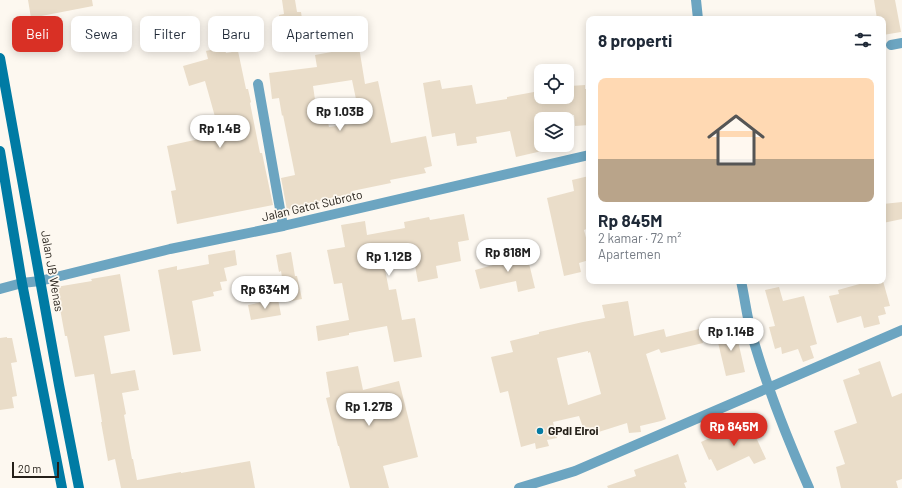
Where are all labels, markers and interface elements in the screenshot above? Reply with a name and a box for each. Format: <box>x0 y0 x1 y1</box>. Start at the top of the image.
chip: Beli <box>12 16 63 52</box>
chip: Sewa <box>71 16 132 52</box>
chip: Filter <box>140 16 200 52</box>
chip: Baru <box>208 16 264 52</box>
chip: Apartemen <box>272 16 368 52</box>
icon: filters <box>852 29 874 51</box>
text: 8 properti <box>598 30 672 50</box>
map controls <box>534 64 574 152</box>
button: locate <box>534 64 574 104</box>
pin: Rp 1.03B <box>299 98 381 132</box>
text: Rp 1.03B <box>316 103 364 119</box>
icon: home <box>700 104 772 176</box>
button: layers <box>534 112 574 152</box>
pin: Rp 1.4B <box>183 115 257 149</box>
text: Rp 1.4B <box>199 120 241 136</box>
street label: Jalan Gatot Subroto <box>260 187 364 223</box>
text: Rp 845M <box>598 210 662 230</box>
street label: Jalan JB Wenas <box>39 229 67 313</box>
text: 2 kamar · 72 m² <box>598 230 681 246</box>
pin: Rp 818M <box>471 239 545 273</box>
pin: Rp 1.12B <box>348 243 430 277</box>
text: Rp 818M <box>485 244 531 260</box>
text: Apartemen <box>598 246 661 262</box>
text: Rp 1.12B <box>366 248 412 264</box>
pin: Rp 634M <box>228 276 302 310</box>
text: Rp 634M <box>240 281 290 297</box>
pin: Rp 1.14B <box>690 318 772 352</box>
text: Rp 1.14B <box>708 323 754 339</box>
pin: Rp 1.27B <box>328 393 410 427</box>
text: Rp 1.27B <box>345 398 393 414</box>
pin: Rp 845M <box>697 413 771 447</box>
text: Rp 845M <box>709 418 759 434</box>
place label: GPdI Elroi <box>548 423 599 437</box>
marker: GPdI Elroi <box>535 426 545 436</box>
scale bar <box>12 460 59 479</box>
text: 20 m <box>18 462 41 475</box>

